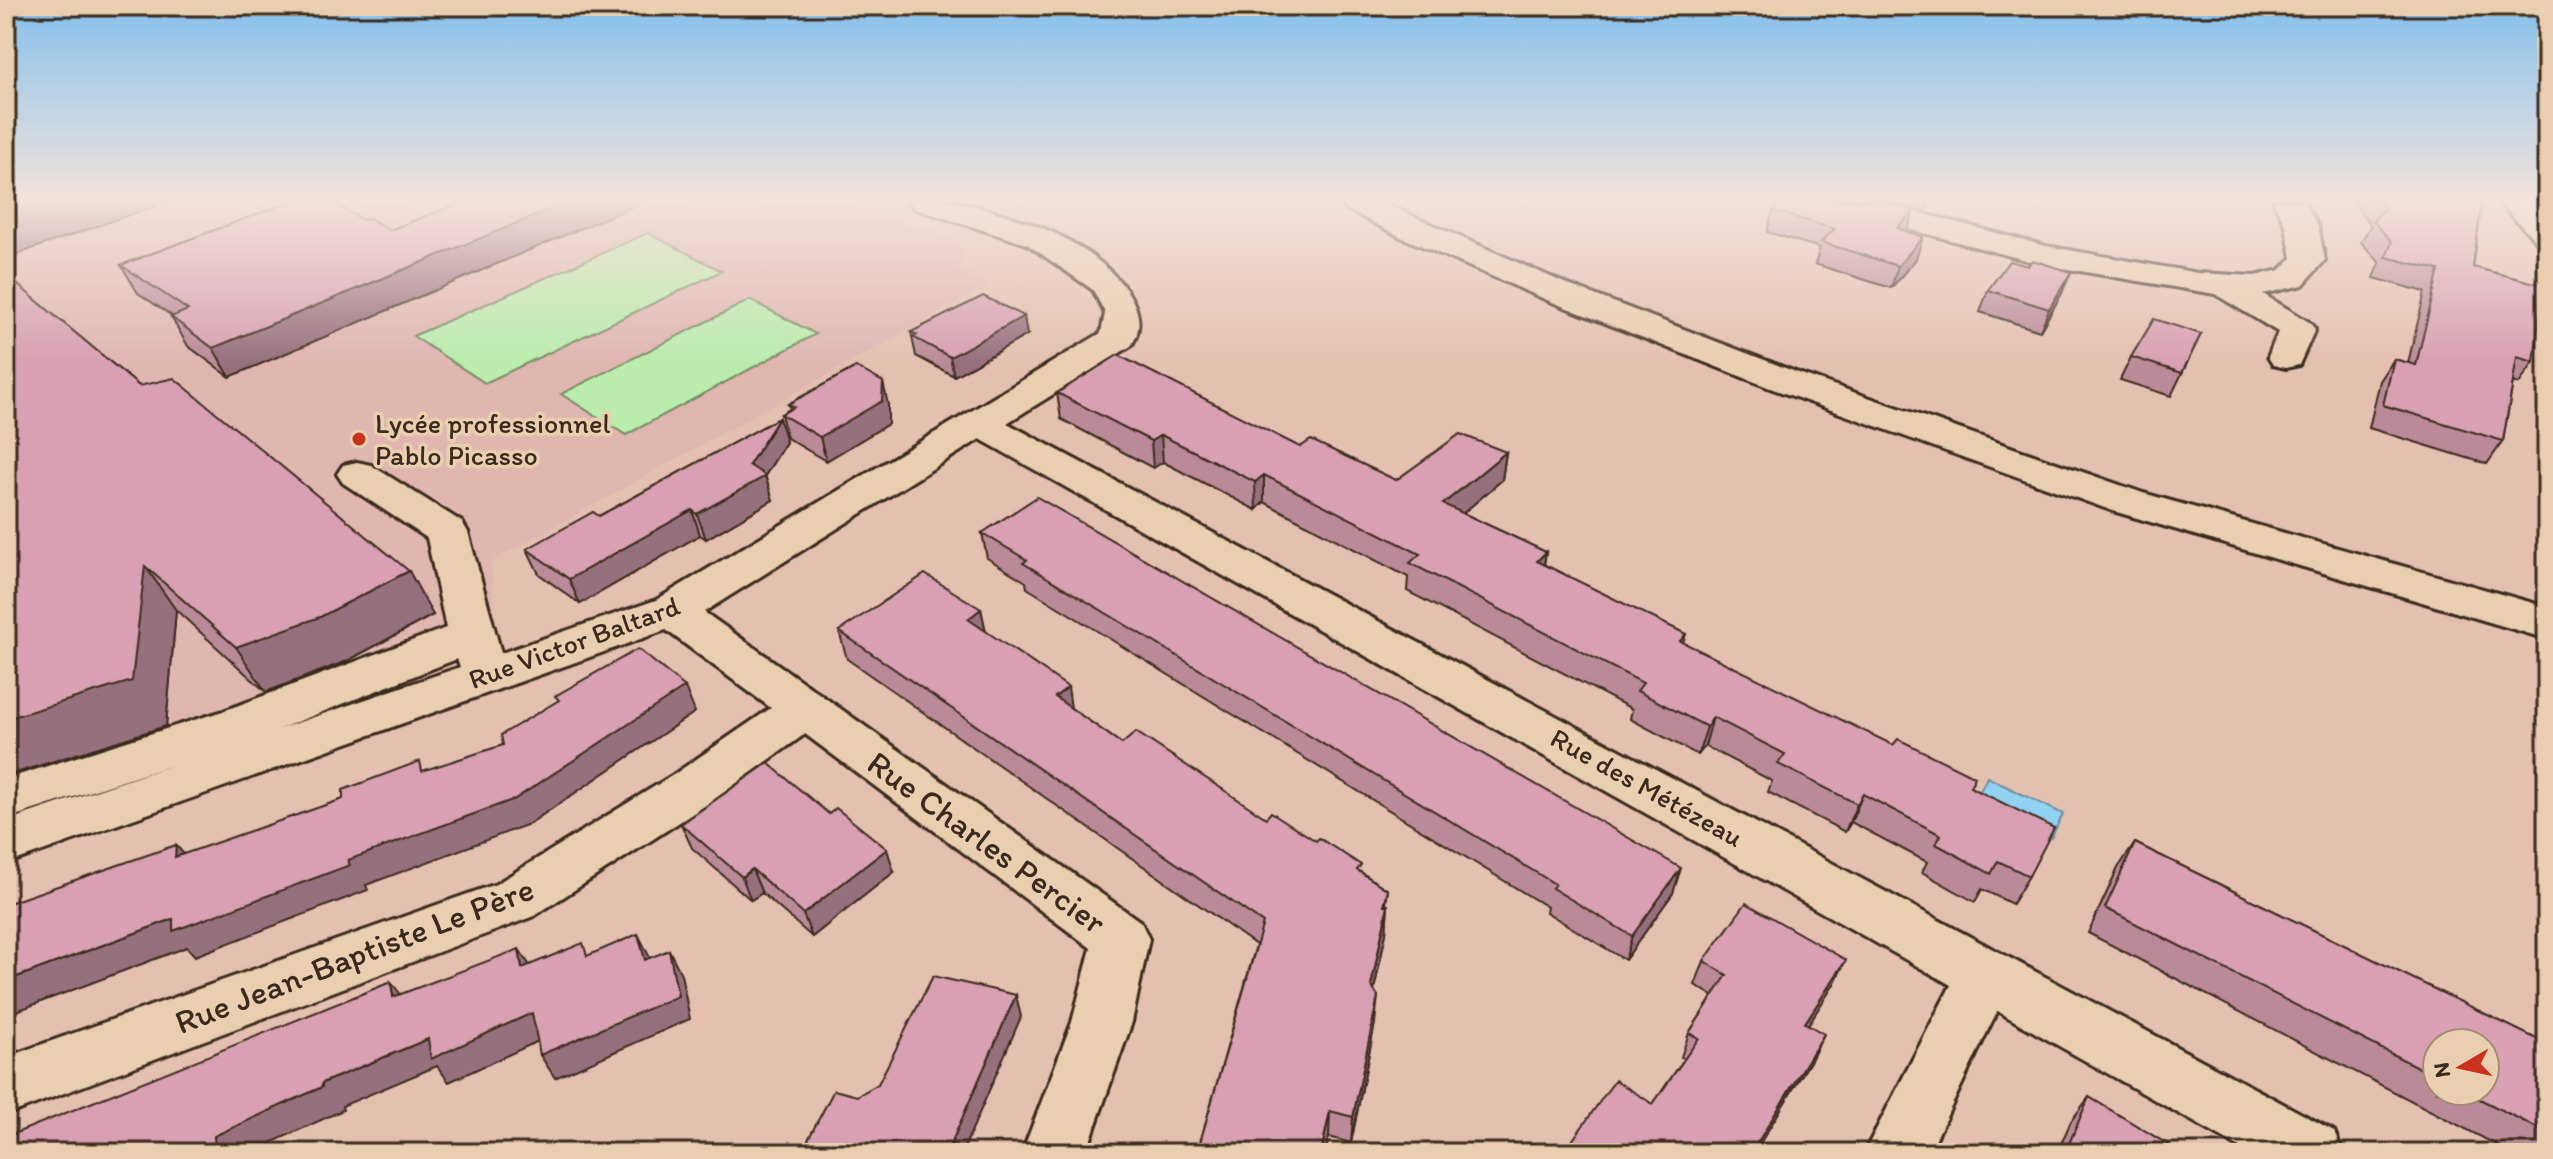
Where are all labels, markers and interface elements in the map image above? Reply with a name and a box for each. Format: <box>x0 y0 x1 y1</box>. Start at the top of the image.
place label: Lycée professionnel Pablo Picasso <box>375 406 610 472</box>
marker: Lycée professionnel Pablo Picasso <box>350 430 368 448</box>
street label: Rue Victor Baltard <box>464 588 685 696</box>
street label: Rue des Métézeau <box>1545 720 1749 854</box>
street label: Rue Charles Percier <box>859 742 1114 943</box>
street label: Rue Jean-Baptiste Le Père <box>169 868 539 1043</box>
north arrow <box>2421 1027 2501 1107</box>
text: N <box>2427 1061 2456 1080</box>

